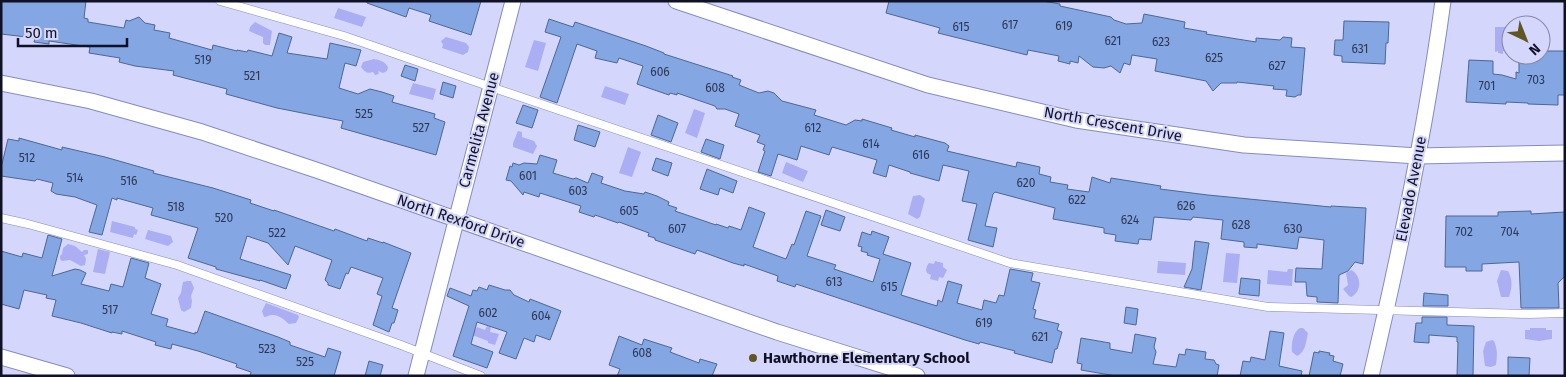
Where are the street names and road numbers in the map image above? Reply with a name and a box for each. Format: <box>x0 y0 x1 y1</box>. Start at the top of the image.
street label: Carmelita Avenue <box>455 70 503 190</box>
street label: North Crescent Drive <box>1042 103 1184 145</box>
street label: Elevado Avenue <box>1392 135 1430 243</box>
street label: North Rexford Drive <box>395 191 527 251</box>

